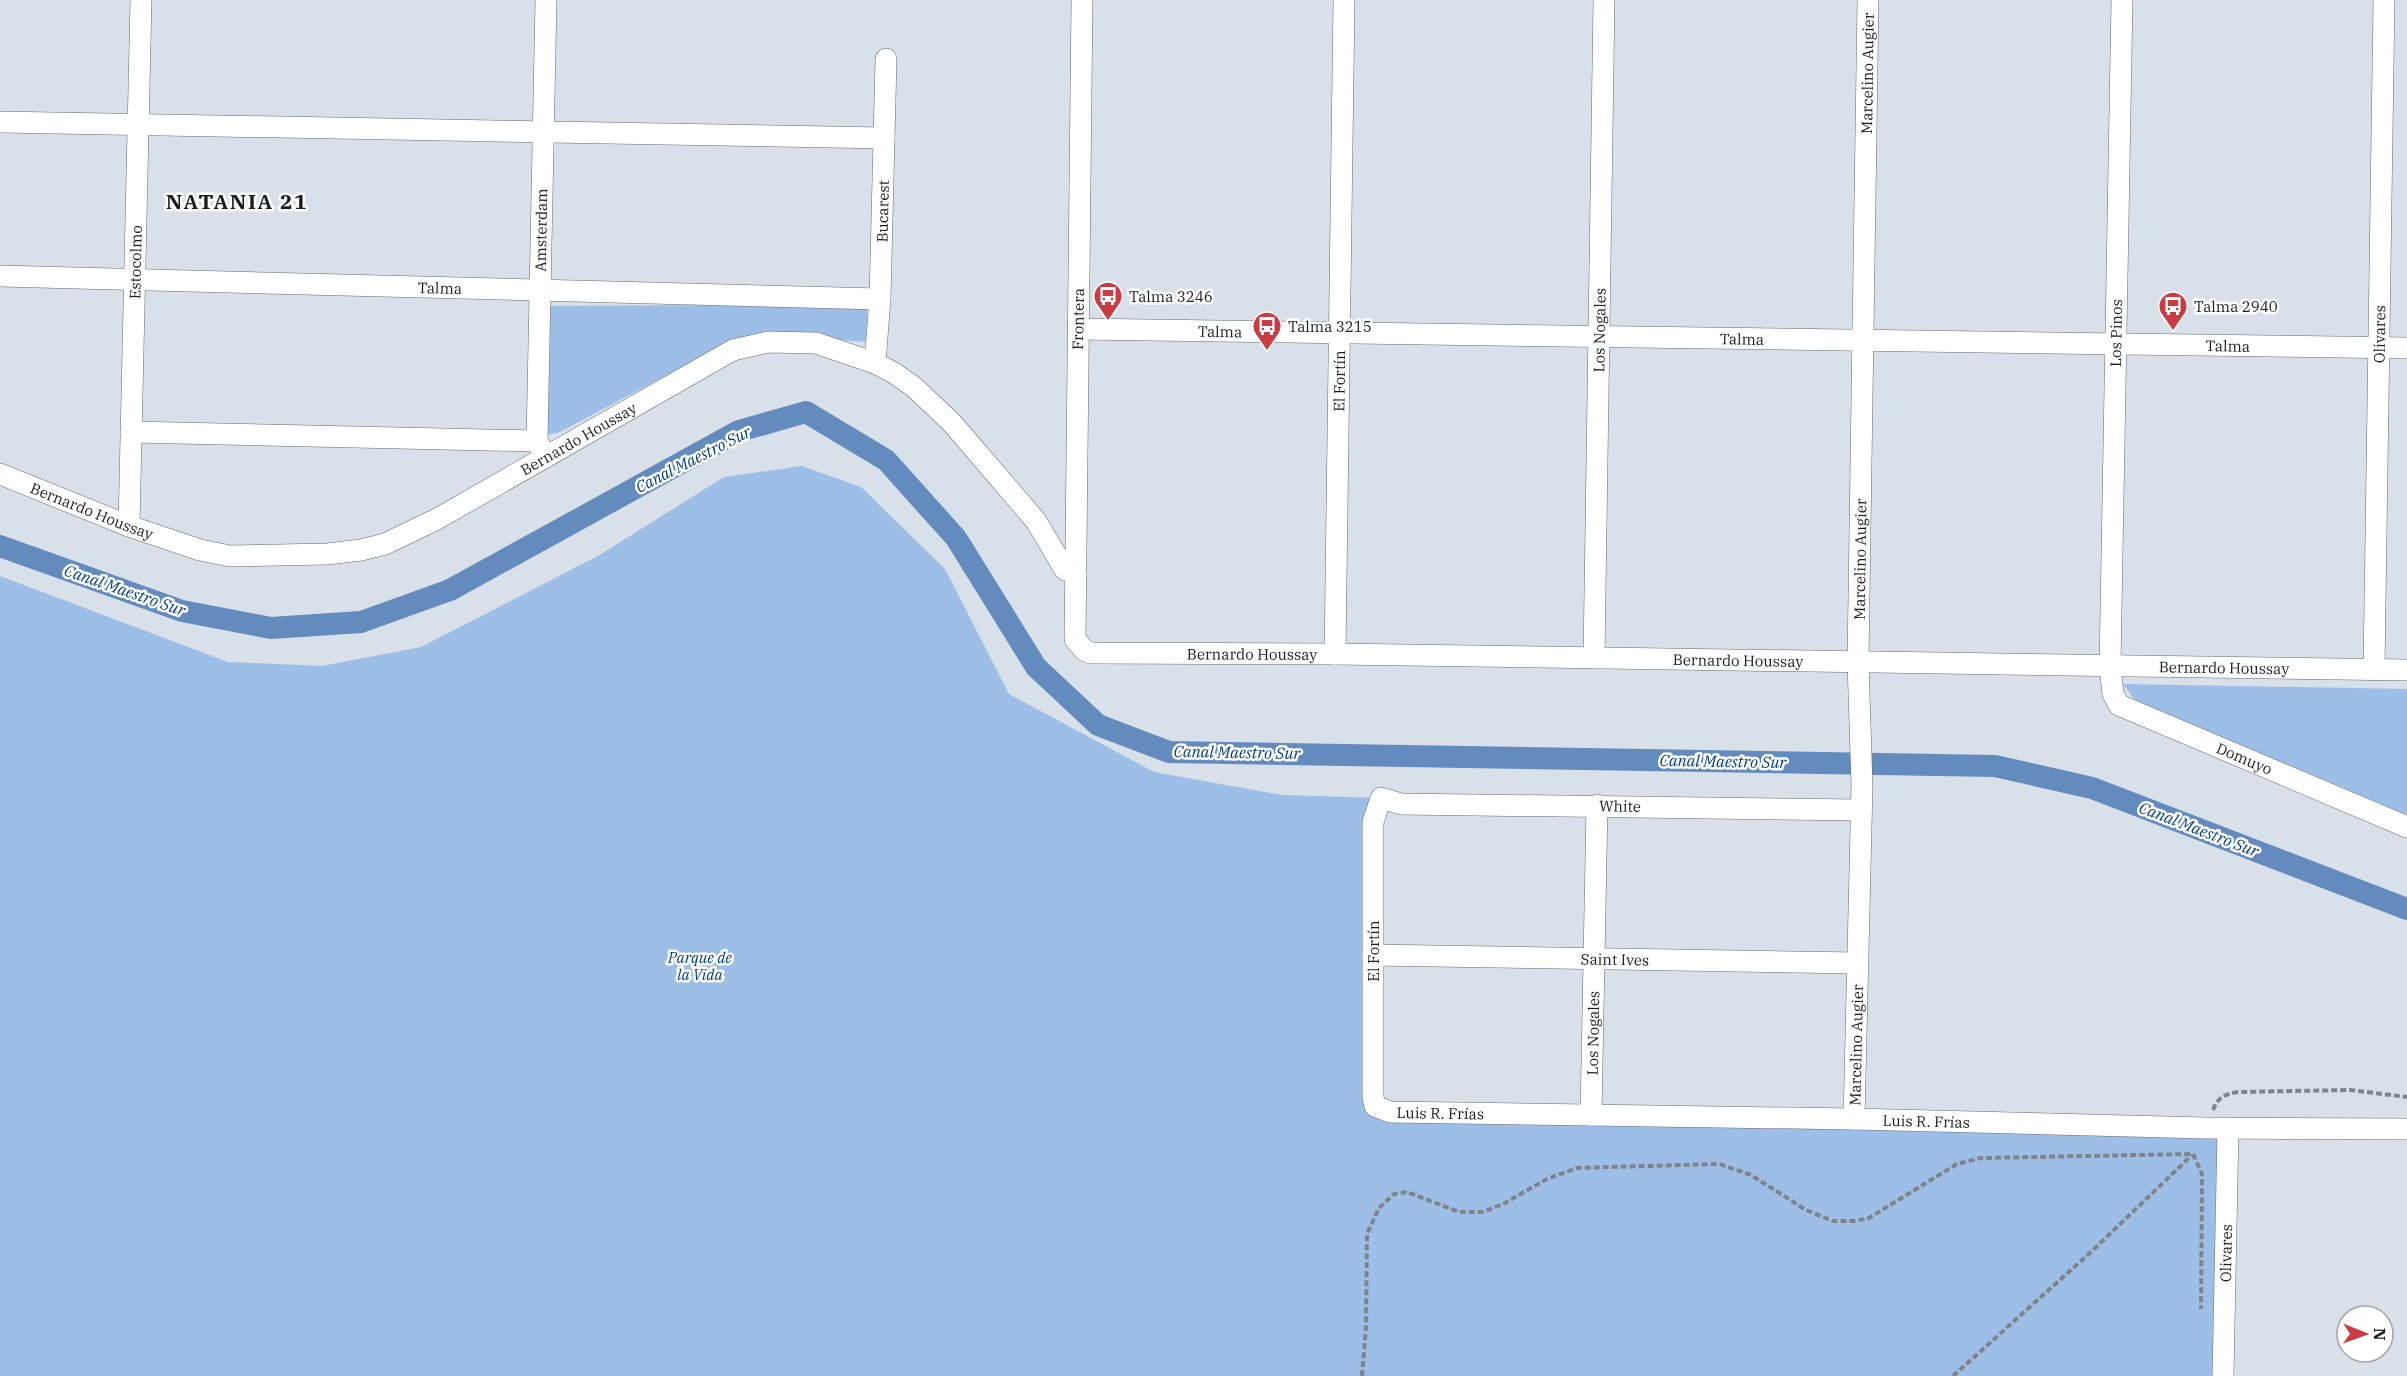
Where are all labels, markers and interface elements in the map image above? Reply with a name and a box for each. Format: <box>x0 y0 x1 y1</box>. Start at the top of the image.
street label: Marcelino Augier <box>1856 12 1877 134</box>
street label: Bucarest <box>872 180 892 243</box>
district label: NATANIA 21 <box>166 187 308 215</box>
street label: Amsterdam <box>531 188 551 272</box>
street label: Estocolmo <box>125 225 145 299</box>
street label: Talma <box>417 277 462 298</box>
bus stop icon: Talma 3246 <box>1092 280 1124 322</box>
place label: Talma 3246 <box>1129 287 1213 306</box>
street label: Frontera <box>1068 288 1088 350</box>
street label: Los Nogales <box>1589 288 1609 372</box>
bus stop icon: Talma 2940 <box>2157 290 2189 332</box>
place label: Talma 2940 <box>2194 297 2278 316</box>
street label: Los Pinos <box>2106 299 2126 367</box>
street label: Olivares <box>2369 305 2389 363</box>
bus stop icon: Talma 3215 <box>1251 310 1283 352</box>
place label: Talma 3215 <box>1288 317 1372 336</box>
street label: Talma <box>1198 321 1242 341</box>
street label: Talma <box>1720 329 1764 348</box>
street label: Talma <box>2206 336 2250 355</box>
street label: El Fortín <box>1329 350 1349 412</box>
street label: Bernardo Houssay <box>517 398 640 479</box>
water label: Canal Maestro Sur <box>632 421 755 497</box>
street label: Bernardo Houssay <box>28 478 156 543</box>
street label: Marcelino Augier <box>1849 498 1870 620</box>
water label: Canal Maestro Sur <box>62 560 189 620</box>
street label: Bernardo Houssay <box>1187 644 1317 663</box>
street label: Bernardo Houssay <box>1673 650 1803 670</box>
street label: Bernardo Houssay <box>2159 657 2289 678</box>
street label: Domuyo <box>2214 738 2275 778</box>
water label: Canal Maestro Sur <box>1173 741 1302 763</box>
water label: Canal Maestro Sur <box>1659 750 1788 772</box>
street label: White <box>1599 796 1641 816</box>
water label: Canal Maestro Sur <box>2136 797 2263 861</box>
street label: El Fortín <box>1364 920 1383 982</box>
park label: Parque de la Vida <box>667 948 732 984</box>
street label: Saint Ives <box>1581 949 1649 969</box>
street label: Marcelino Augier <box>1845 984 1867 1106</box>
street label: Los Nogales <box>1582 991 1603 1075</box>
street label: Luis R. Frías <box>1397 1103 1484 1123</box>
street label: Luis R. Frías <box>1882 1110 1970 1131</box>
street label: Olivares <box>2215 1224 2236 1282</box>
north arrow <box>2335 1304 2395 1364</box>
text: N <box>2370 1328 2390 1341</box>

